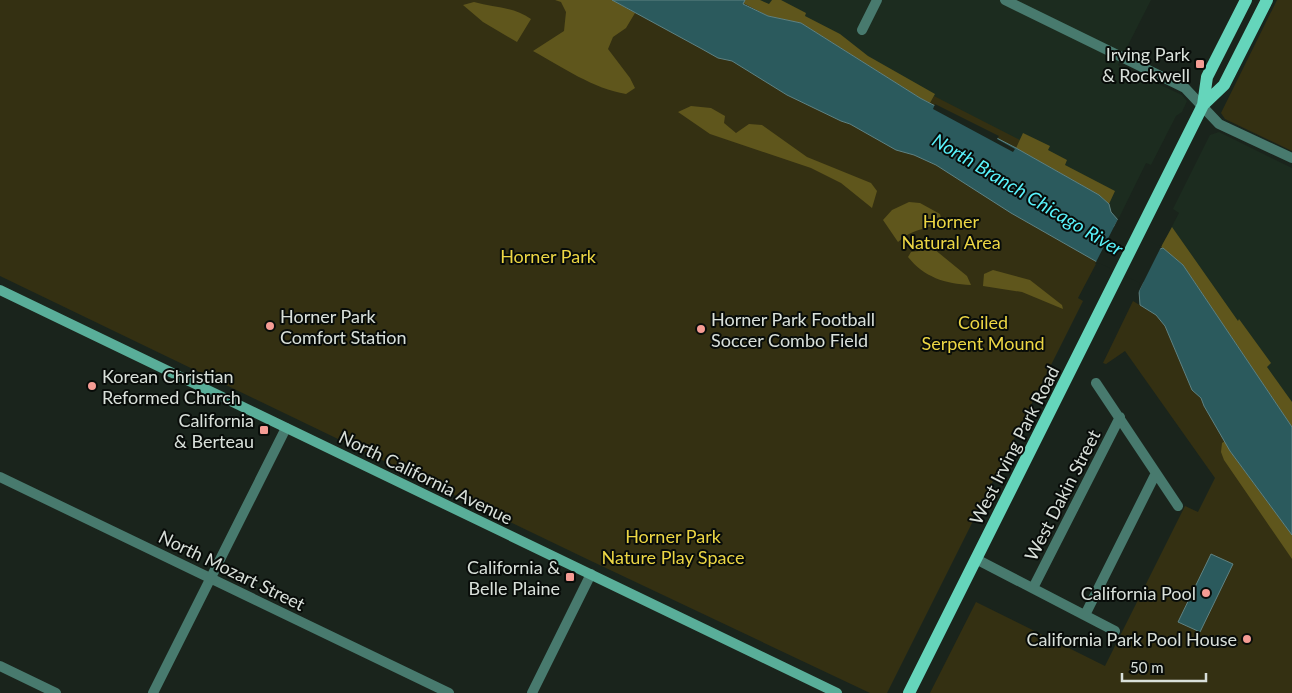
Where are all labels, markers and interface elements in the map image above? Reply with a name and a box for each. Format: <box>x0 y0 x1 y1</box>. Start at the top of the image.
place label: Irving Park & Rockwell <box>1102 43 1191 86</box>
marker: Irving Park & Rockwell <box>1194 58 1206 70</box>
water label: North Branch Chicago River <box>928 128 1128 260</box>
park label: Horner Natural Area <box>901 210 1001 253</box>
park label: Horner Park <box>500 245 597 267</box>
place label: Horner Park Comfort Station <box>280 305 407 348</box>
place label: Horner Park Football Soccer Combo Field <box>711 308 875 351</box>
park label: Coiled Serpent Mound <box>921 311 1045 354</box>
marker: Horner Park Comfort Station <box>264 320 276 332</box>
marker: Horner Park Football Soccer Combo Field <box>695 323 707 335</box>
street label: West Irving Park Road <box>965 362 1063 528</box>
place label: Korean Christian Reformed Church <box>102 365 241 408</box>
marker: Korean Christian Reformed Church <box>86 380 98 392</box>
place label: California & Berteau <box>174 409 254 452</box>
marker: California & Berteau <box>258 424 270 436</box>
street label: North California Avenue <box>336 425 516 529</box>
street label: West Dakin Street <box>1020 425 1105 564</box>
street label: North Mozart Street <box>155 525 309 615</box>
park label: Horner Park Nature Play Space <box>602 525 744 568</box>
place label: California & Belle Plaine <box>467 556 560 599</box>
marker: California & Belle Plaine <box>564 571 576 583</box>
place label: California Pool <box>1081 582 1196 604</box>
marker: California Pool <box>1200 587 1212 599</box>
place label: California Park Pool House <box>1026 628 1237 650</box>
marker: California Park Pool House <box>1241 633 1253 645</box>
scale bar <box>1122 650 1206 682</box>
text: 50 m <box>1130 658 1164 676</box>

